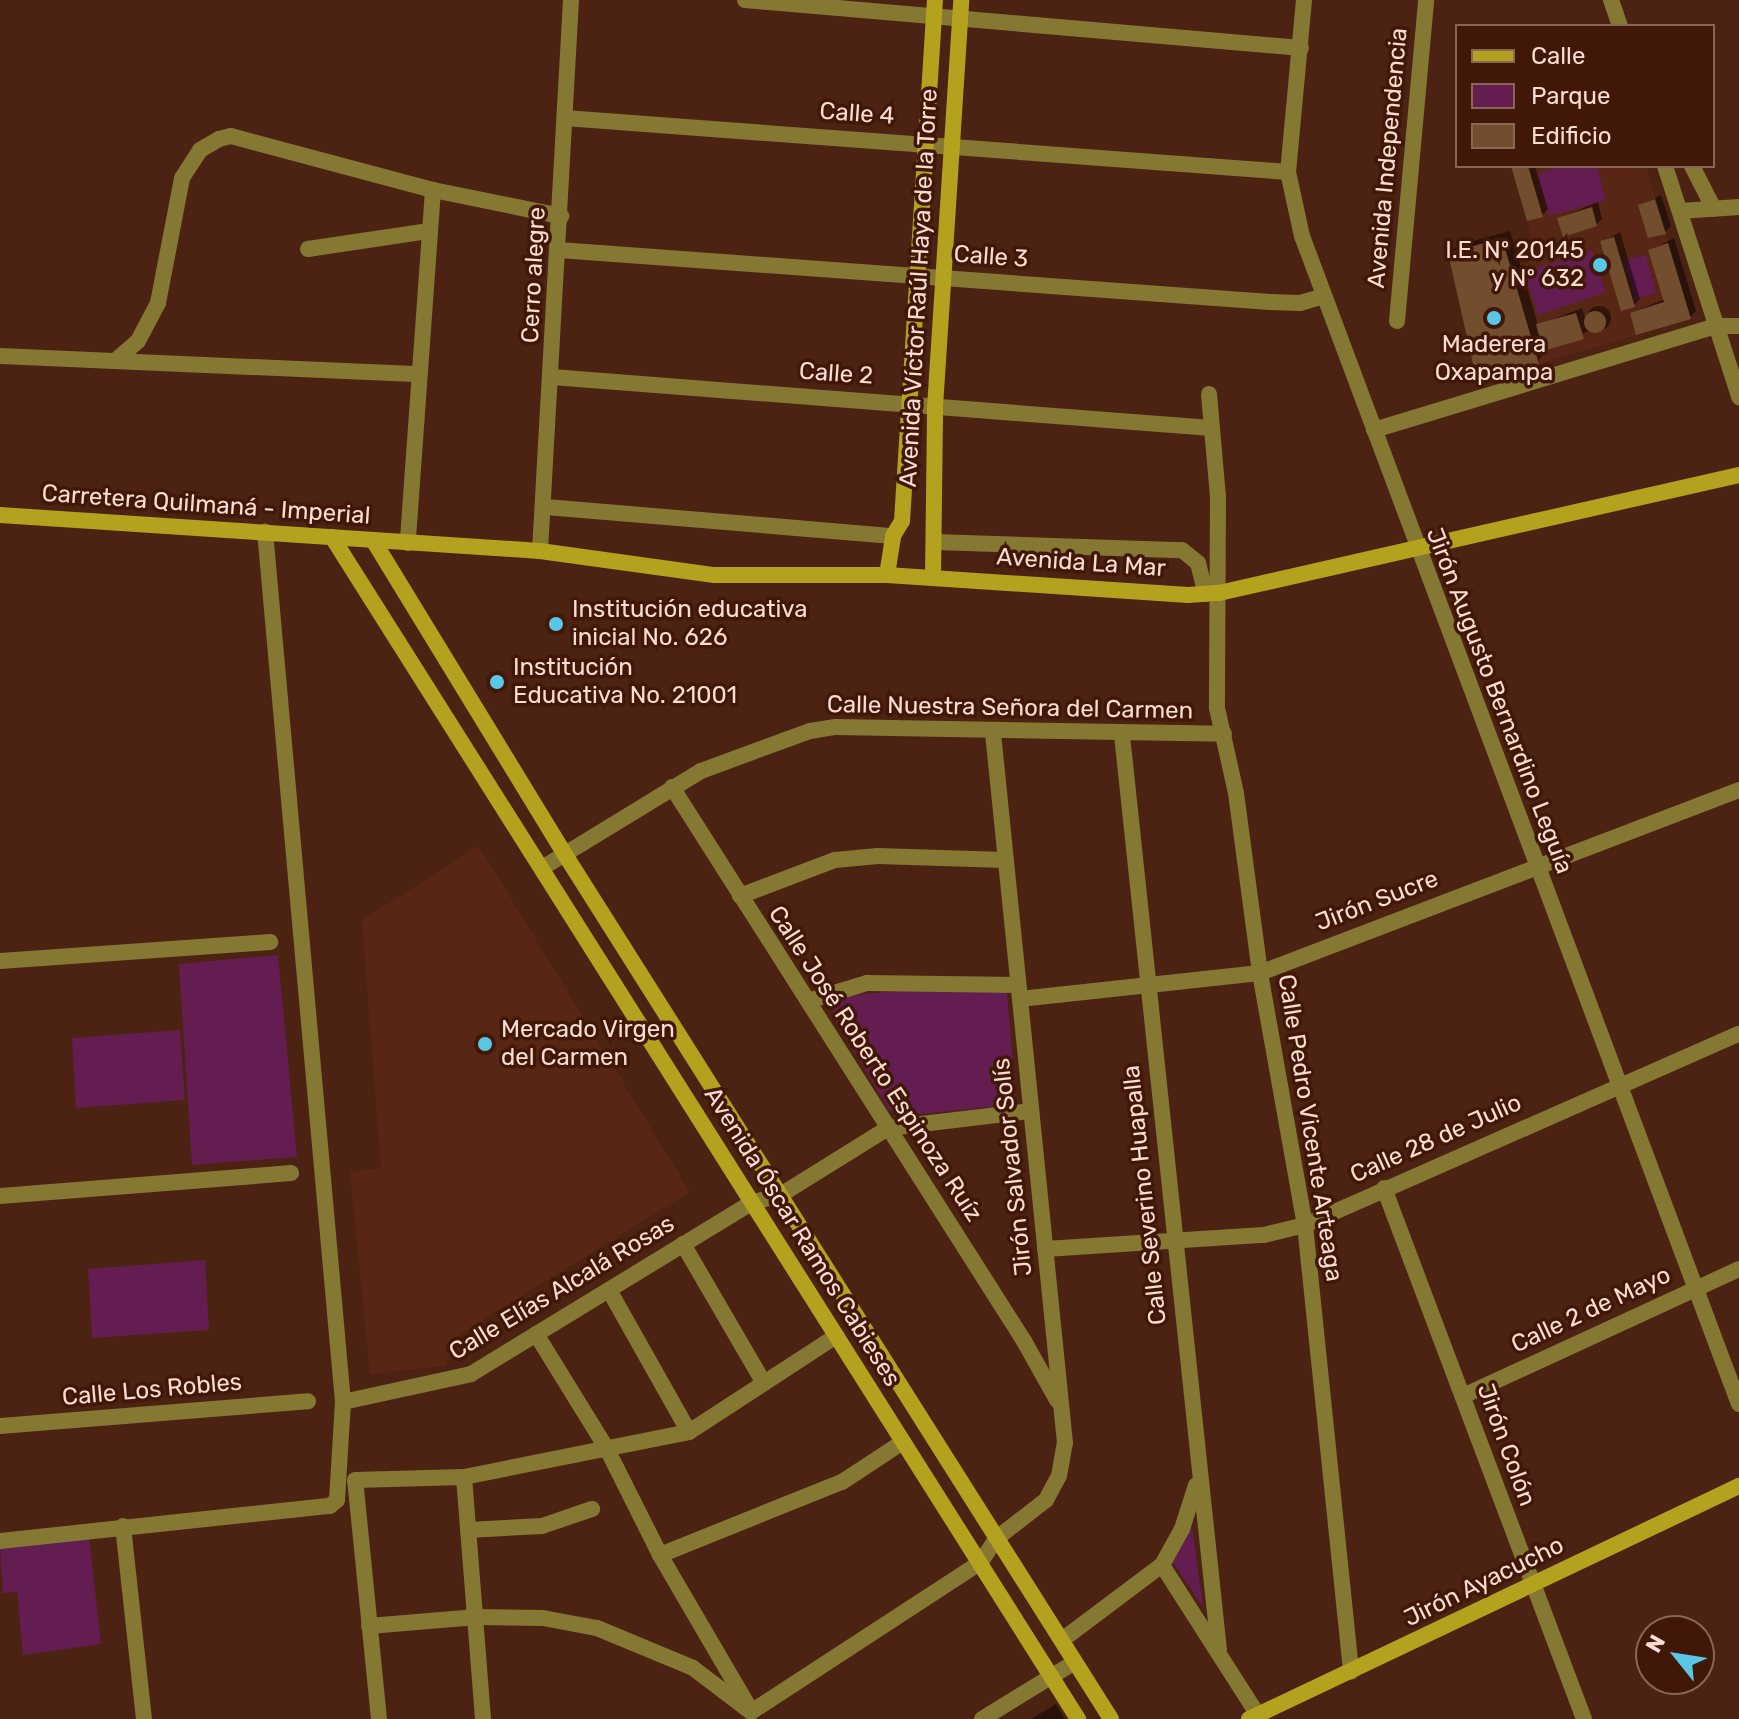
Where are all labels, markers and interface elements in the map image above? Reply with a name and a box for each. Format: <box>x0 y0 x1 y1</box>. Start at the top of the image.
legend <box>1455 24 1715 168</box>
street label: Avenida Independencia <box>1362 27 1414 289</box>
text: Calle <box>1531 42 1585 70</box>
text: Parque <box>1531 82 1610 110</box>
street label: Avenida Víctor Raúl Haya de la Torre <box>894 87 944 489</box>
street label: Calle 4 <box>819 97 895 131</box>
text: Edificio <box>1531 122 1612 150</box>
street label: Cerro alegre <box>516 206 552 344</box>
place label: I.E. Nº 20145 y Nº 632 <box>1445 237 1584 293</box>
street label: Calle 3 <box>953 240 1029 274</box>
marker: I.E. Nº 20145 y Nº 632 <box>1591 256 1609 274</box>
marker: Maderera Oxapampa <box>1485 309 1503 327</box>
place label: Maderera Oxapampa <box>1435 331 1553 387</box>
street label: Calle 2 <box>798 357 874 391</box>
street label: Carretera Quilmaná - Imperial <box>41 479 371 531</box>
street label: Jirón Augusto Bernardino Leguía <box>1420 524 1578 878</box>
street label: Avenida La Mar <box>995 543 1167 583</box>
place label: Institución educativa inicial No. 626 <box>572 596 807 652</box>
marker: Institución educativa inicial No. 626 <box>547 615 565 633</box>
place label: Institución Educativa No. 21001 <box>513 654 737 710</box>
marker: Institución Educativa No. 21001 <box>488 673 506 691</box>
street label: Calle Nuestra Señora del Carmen <box>827 690 1193 726</box>
street label: Jirón Sucre <box>1312 864 1442 938</box>
street label: Calle José Roberto Espinoza Ruíz <box>762 901 988 1227</box>
street label: Calle Pedro Vicente Arteaga <box>1271 972 1349 1284</box>
place label: Mercado Virgen del Carmen <box>501 1016 675 1072</box>
marker: Mercado Virgen del Carmen <box>476 1035 494 1053</box>
street label: Jirón Salvador Solís <box>987 1056 1039 1278</box>
street label: Calle Severino Huapalla <box>1117 1064 1173 1326</box>
street label: Avenida Óscar Ramos Cabieses <box>698 1082 906 1392</box>
street label: Calle 28 de Julio <box>1346 1088 1526 1190</box>
street label: Calle Elías Alcalá Rosas <box>444 1209 680 1367</box>
street label: Calle 2 de Mayo <box>1507 1261 1675 1359</box>
street label: Calle Los Robles <box>61 1368 243 1412</box>
street label: Jirón Colón <box>1471 1380 1541 1510</box>
street label: Jirón Ayacucho <box>1399 1531 1569 1633</box>
north arrow <box>1635 1615 1715 1695</box>
text: N <box>1640 1630 1671 1657</box>

